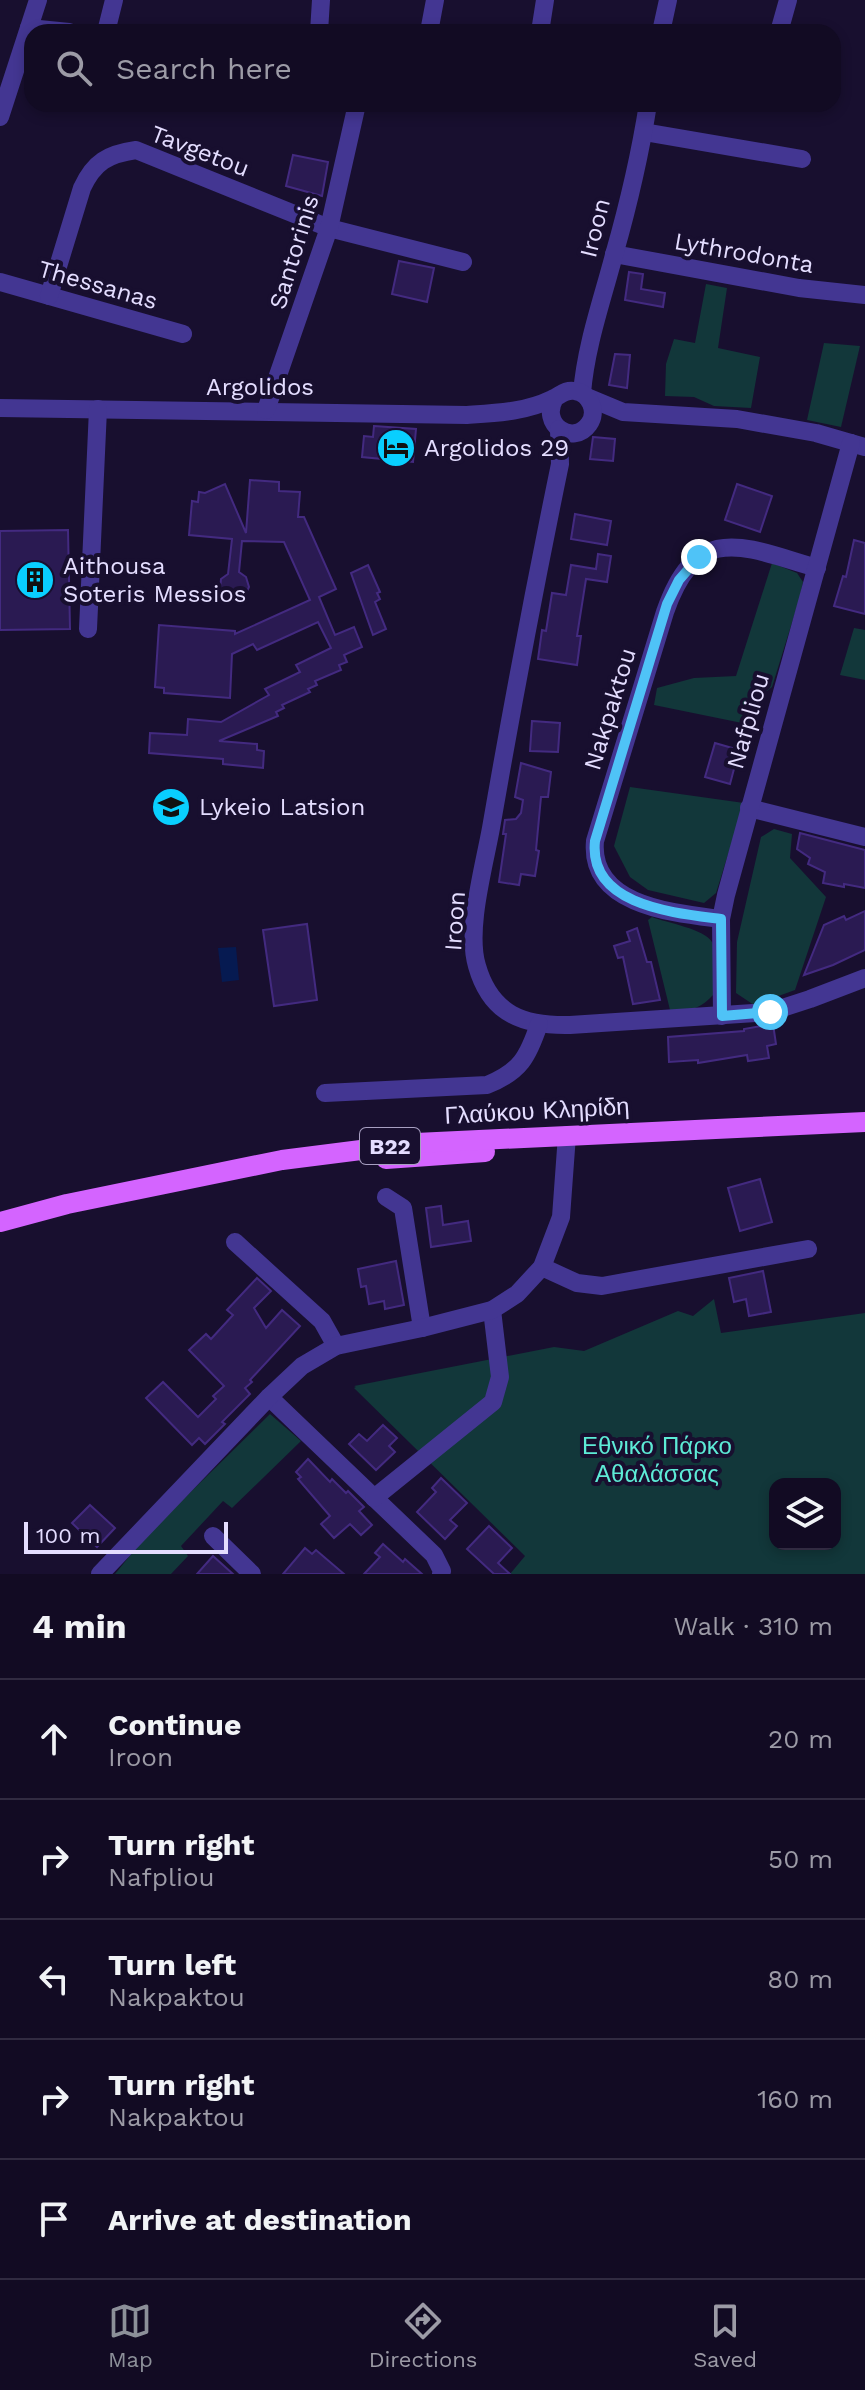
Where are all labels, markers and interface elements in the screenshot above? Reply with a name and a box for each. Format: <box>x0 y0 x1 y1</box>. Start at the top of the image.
search box <box>24 24 841 112</box>
icon: search <box>52 46 96 90</box>
text: Search here <box>116 51 292 86</box>
street label: Tavgetou <box>147 119 253 183</box>
street label: Santorinis <box>263 192 325 312</box>
street label: Iroon <box>574 195 616 261</box>
street label: Lythrodonta <box>672 227 816 279</box>
street label: Thessanas <box>35 255 161 315</box>
street label: Argolidos <box>206 373 314 401</box>
hotel icon: Argolidos 29 <box>375 427 417 469</box>
place label: Argolidos 29 <box>424 434 569 462</box>
route end <box>681 539 717 575</box>
place label: Aithousa Soteris Messios <box>63 552 246 608</box>
building icon: Aithousa Soteris Messios <box>14 559 56 601</box>
street label: Nakpaktou <box>578 645 642 773</box>
street label: Nafpliou <box>721 670 775 772</box>
school or university icon: Lykeio Latsion <box>150 786 192 828</box>
place label: Lykeio Latsion <box>199 793 365 821</box>
street label: Iroon <box>439 890 471 952</box>
route start <box>752 994 788 1030</box>
street label: Γλαύκου Κληρίδη <box>444 1092 630 1130</box>
road number: B22 <box>360 1128 420 1164</box>
park label: Εθνικό Πάρκο Αθαλάσσας <box>582 1432 732 1488</box>
map controls <box>769 1478 841 1550</box>
button: layers <box>769 1478 841 1550</box>
scale bar <box>24 1518 228 1554</box>
text: 100 m <box>36 1523 100 1548</box>
text: 4 min <box>32 1606 127 1646</box>
text: Walk · 310 m <box>673 1611 833 1641</box>
text: Continue <box>108 1707 241 1742</box>
icon: ahead <box>32 1717 76 1761</box>
text: 20 m <box>768 1724 833 1754</box>
text: Iroon <box>108 1742 173 1772</box>
text: Turn right <box>108 1827 254 1862</box>
icon: right <box>32 1837 76 1881</box>
text: 50 m <box>768 1844 833 1874</box>
text: Nafpliou <box>108 1862 215 1892</box>
text: Turn left <box>108 1947 236 1982</box>
icon: left <box>32 1957 76 2001</box>
text: 80 m <box>767 1964 833 1994</box>
text: Nakpaktou <box>108 1982 245 2012</box>
text: Turn right <box>108 2067 254 2102</box>
icon: right <box>32 2077 76 2121</box>
text: 160 m <box>757 2084 833 2114</box>
text: Nakpaktou <box>108 2102 245 2132</box>
icon: arrive <box>32 2197 76 2241</box>
text: Arrive at destination <box>108 2202 412 2237</box>
tab: Map <box>108 2299 153 2372</box>
tab: Directions <box>369 2299 477 2372</box>
tab: Saved <box>693 2299 757 2372</box>

